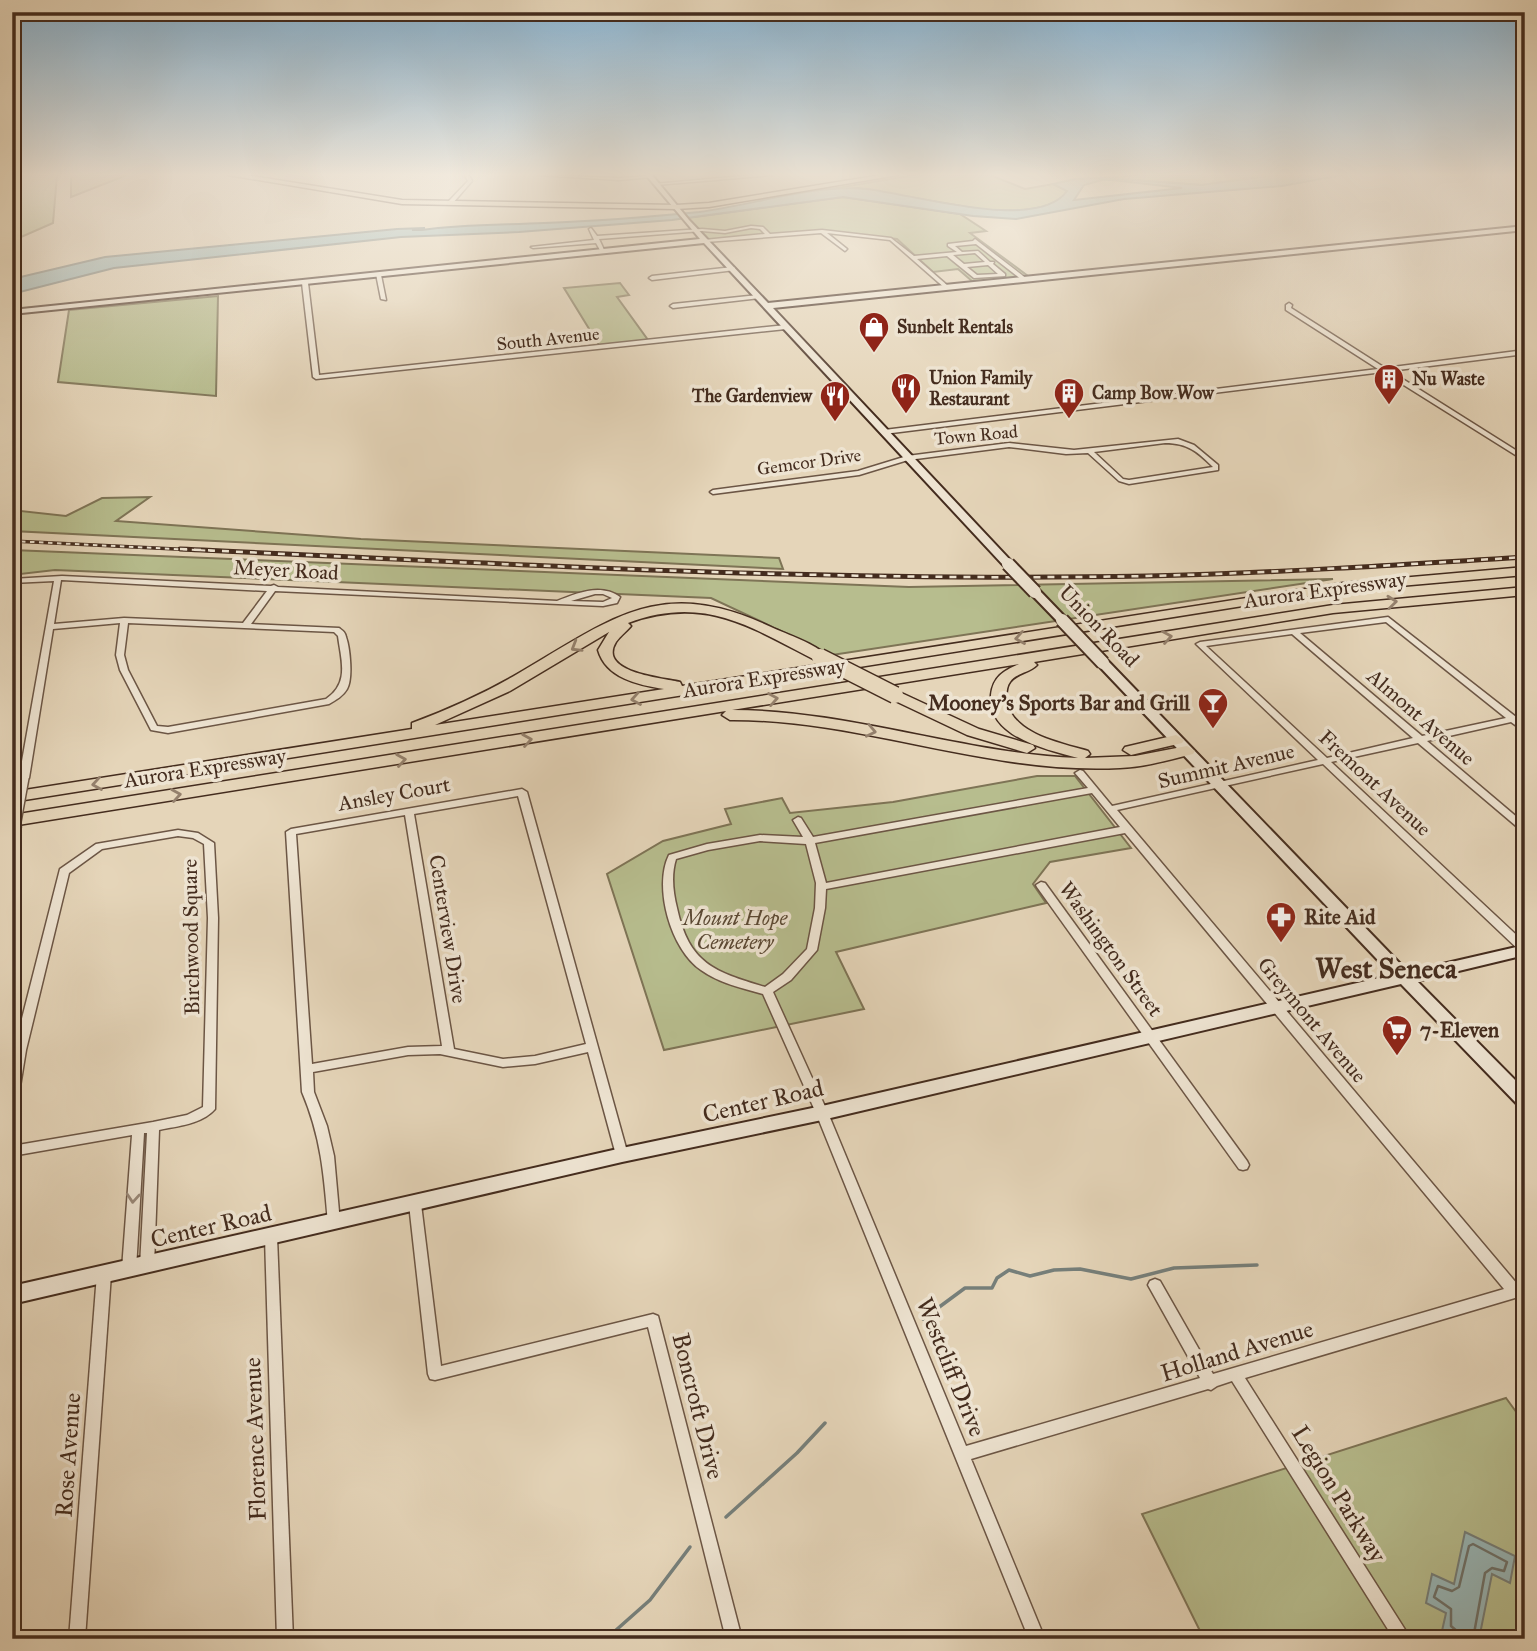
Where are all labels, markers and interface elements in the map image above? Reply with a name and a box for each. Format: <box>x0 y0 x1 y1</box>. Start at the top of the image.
shop icon: Sunbelt Rentals <box>857 310 891 354</box>
place label: Sunbelt Rentals <box>897 316 1013 338</box>
street label: South Avenue <box>495 323 601 355</box>
building icon: Nu Waste <box>1372 362 1406 406</box>
place label: Union Family Restaurant <box>929 367 1034 410</box>
place label: Nu Waste <box>1412 368 1485 390</box>
restaurant icon: Union Family Restaurant <box>889 371 923 415</box>
building icon: Camp Bow Wow <box>1052 376 1086 420</box>
restaurant icon: The Gardenview <box>818 379 852 423</box>
place label: Camp Bow Wow <box>1092 382 1215 405</box>
place label: The Gardenview <box>691 385 813 407</box>
street label: Town Road <box>933 420 1019 450</box>
street label: Gemcor Drive <box>756 444 862 480</box>
street label: Meyer Road <box>233 554 340 586</box>
street label: Aurora Expressway <box>1241 566 1409 614</box>
street label: Union Road <box>1053 579 1145 673</box>
one-way arrow <box>1386 595 1397 610</box>
one-way arrow <box>1014 630 1026 645</box>
one-way arrow <box>1161 630 1173 645</box>
one-way arrow <box>570 639 583 652</box>
street label: Aurora Expressway <box>680 652 848 704</box>
street label: Almont Avenue <box>1361 662 1480 771</box>
bar icon: Mooney's Sports Bar and Grill <box>1196 686 1230 730</box>
place label: Mooney's Sports Bar and Grill <box>928 690 1191 716</box>
one-way arrow <box>630 691 642 706</box>
one-way arrow <box>767 692 779 707</box>
one-way arrow <box>865 722 877 737</box>
street label: Fremont Avenue <box>1313 724 1437 842</box>
one-way arrow <box>521 733 533 748</box>
street label: Summit Avenue <box>1155 738 1297 794</box>
street label: Aurora Expressway <box>121 742 289 794</box>
one-way arrow <box>395 753 407 768</box>
street label: Ansley Court <box>335 771 453 817</box>
one-way arrow <box>91 776 103 791</box>
one-way arrow <box>171 788 182 803</box>
street label: Centerview Drive <box>423 853 473 1005</box>
street label: Birchwood Square <box>177 858 205 1015</box>
street label: Washington Street <box>1053 877 1169 1022</box>
pharmacy icon: Rite Aid <box>1264 900 1298 944</box>
place label: Rite Aid <box>1304 904 1376 930</box>
park label: Mount Hope Cemetery <box>681 905 788 955</box>
district label: West Seneca <box>1315 951 1458 986</box>
street label: Greymont Avenue <box>1252 952 1372 1088</box>
supermarket icon: 7-Eleven <box>1380 1013 1414 1057</box>
place label: 7-Eleven <box>1420 1017 1500 1043</box>
street label: Center Road <box>700 1073 826 1129</box>
one-way arrow <box>126 1193 141 1204</box>
street label: Center Road <box>148 1198 274 1254</box>
street label: Westcliff Drive <box>910 1293 992 1441</box>
street label: Holland Avenue <box>1157 1314 1317 1388</box>
street label: Boncroft Drive <box>665 1330 731 1482</box>
street label: Florence Avenue <box>237 1357 273 1521</box>
street label: Rose Avenue <box>49 1392 87 1518</box>
street label: Legion Parkway <box>1285 1420 1393 1569</box>

